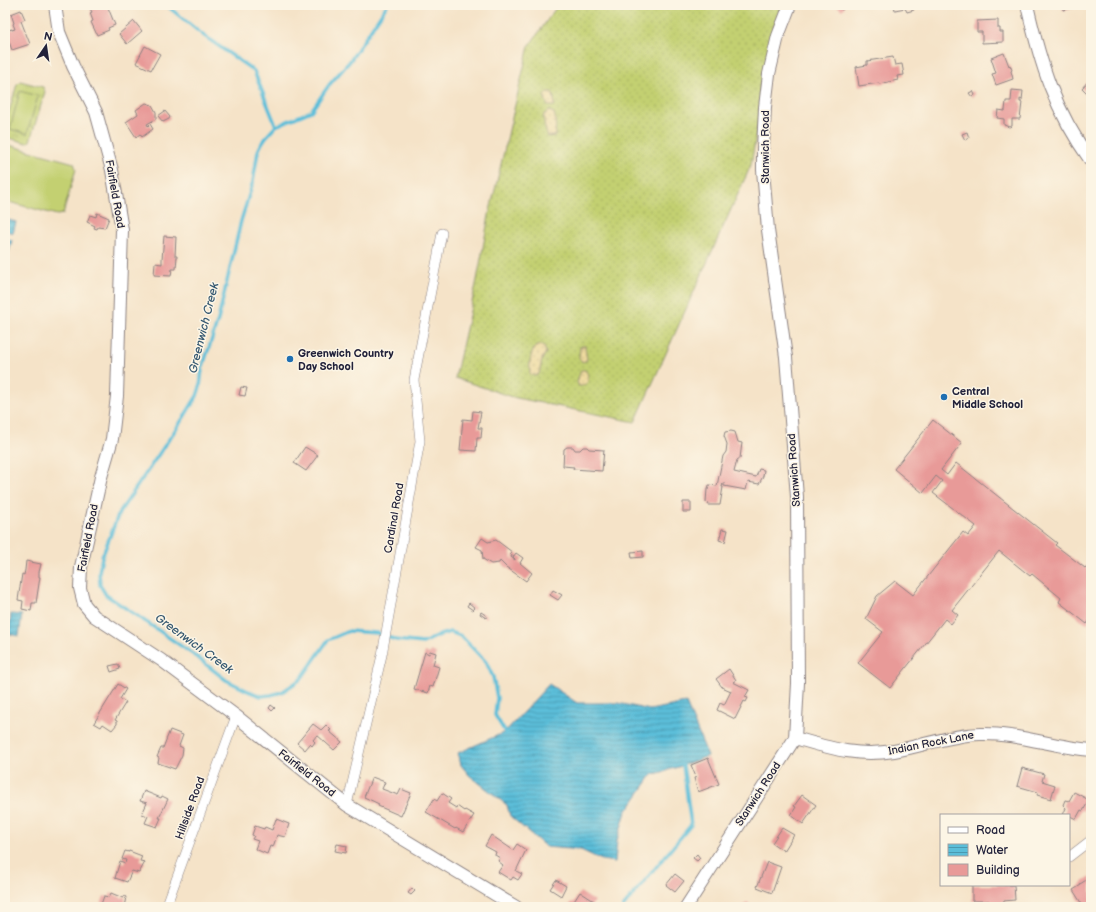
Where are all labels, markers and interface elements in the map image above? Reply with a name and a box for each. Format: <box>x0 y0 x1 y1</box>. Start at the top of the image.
north arrow <box>26 26 66 66</box>
text: N <box>43 29 54 44</box>
street label: Stanwich Road <box>759 110 772 184</box>
street label: Fairfield Road <box>103 159 127 229</box>
water label: Greenwich Creek <box>185 280 223 375</box>
place label: Greenwich Country Day School <box>298 347 394 373</box>
marker: Greenwich Country Day School <box>285 354 295 364</box>
place label: Central Middle School <box>952 385 1023 411</box>
marker: Central Middle School <box>939 392 949 402</box>
street label: Stanwich Road <box>785 433 803 507</box>
street label: Cardinal Road <box>381 482 407 554</box>
street label: Fairfield Road <box>75 503 101 573</box>
water label: Greenwich Creek <box>152 611 237 678</box>
street label: Indian Rock Lane <box>887 728 975 758</box>
street label: Fairfield Road <box>276 747 338 799</box>
street label: Stanwich Road <box>733 760 783 828</box>
street label: Hillside Road <box>173 775 207 841</box>
legend <box>940 814 1070 886</box>
text: Road <box>976 823 1005 838</box>
text: Water <box>976 843 1008 858</box>
text: Building <box>976 863 1020 878</box>

